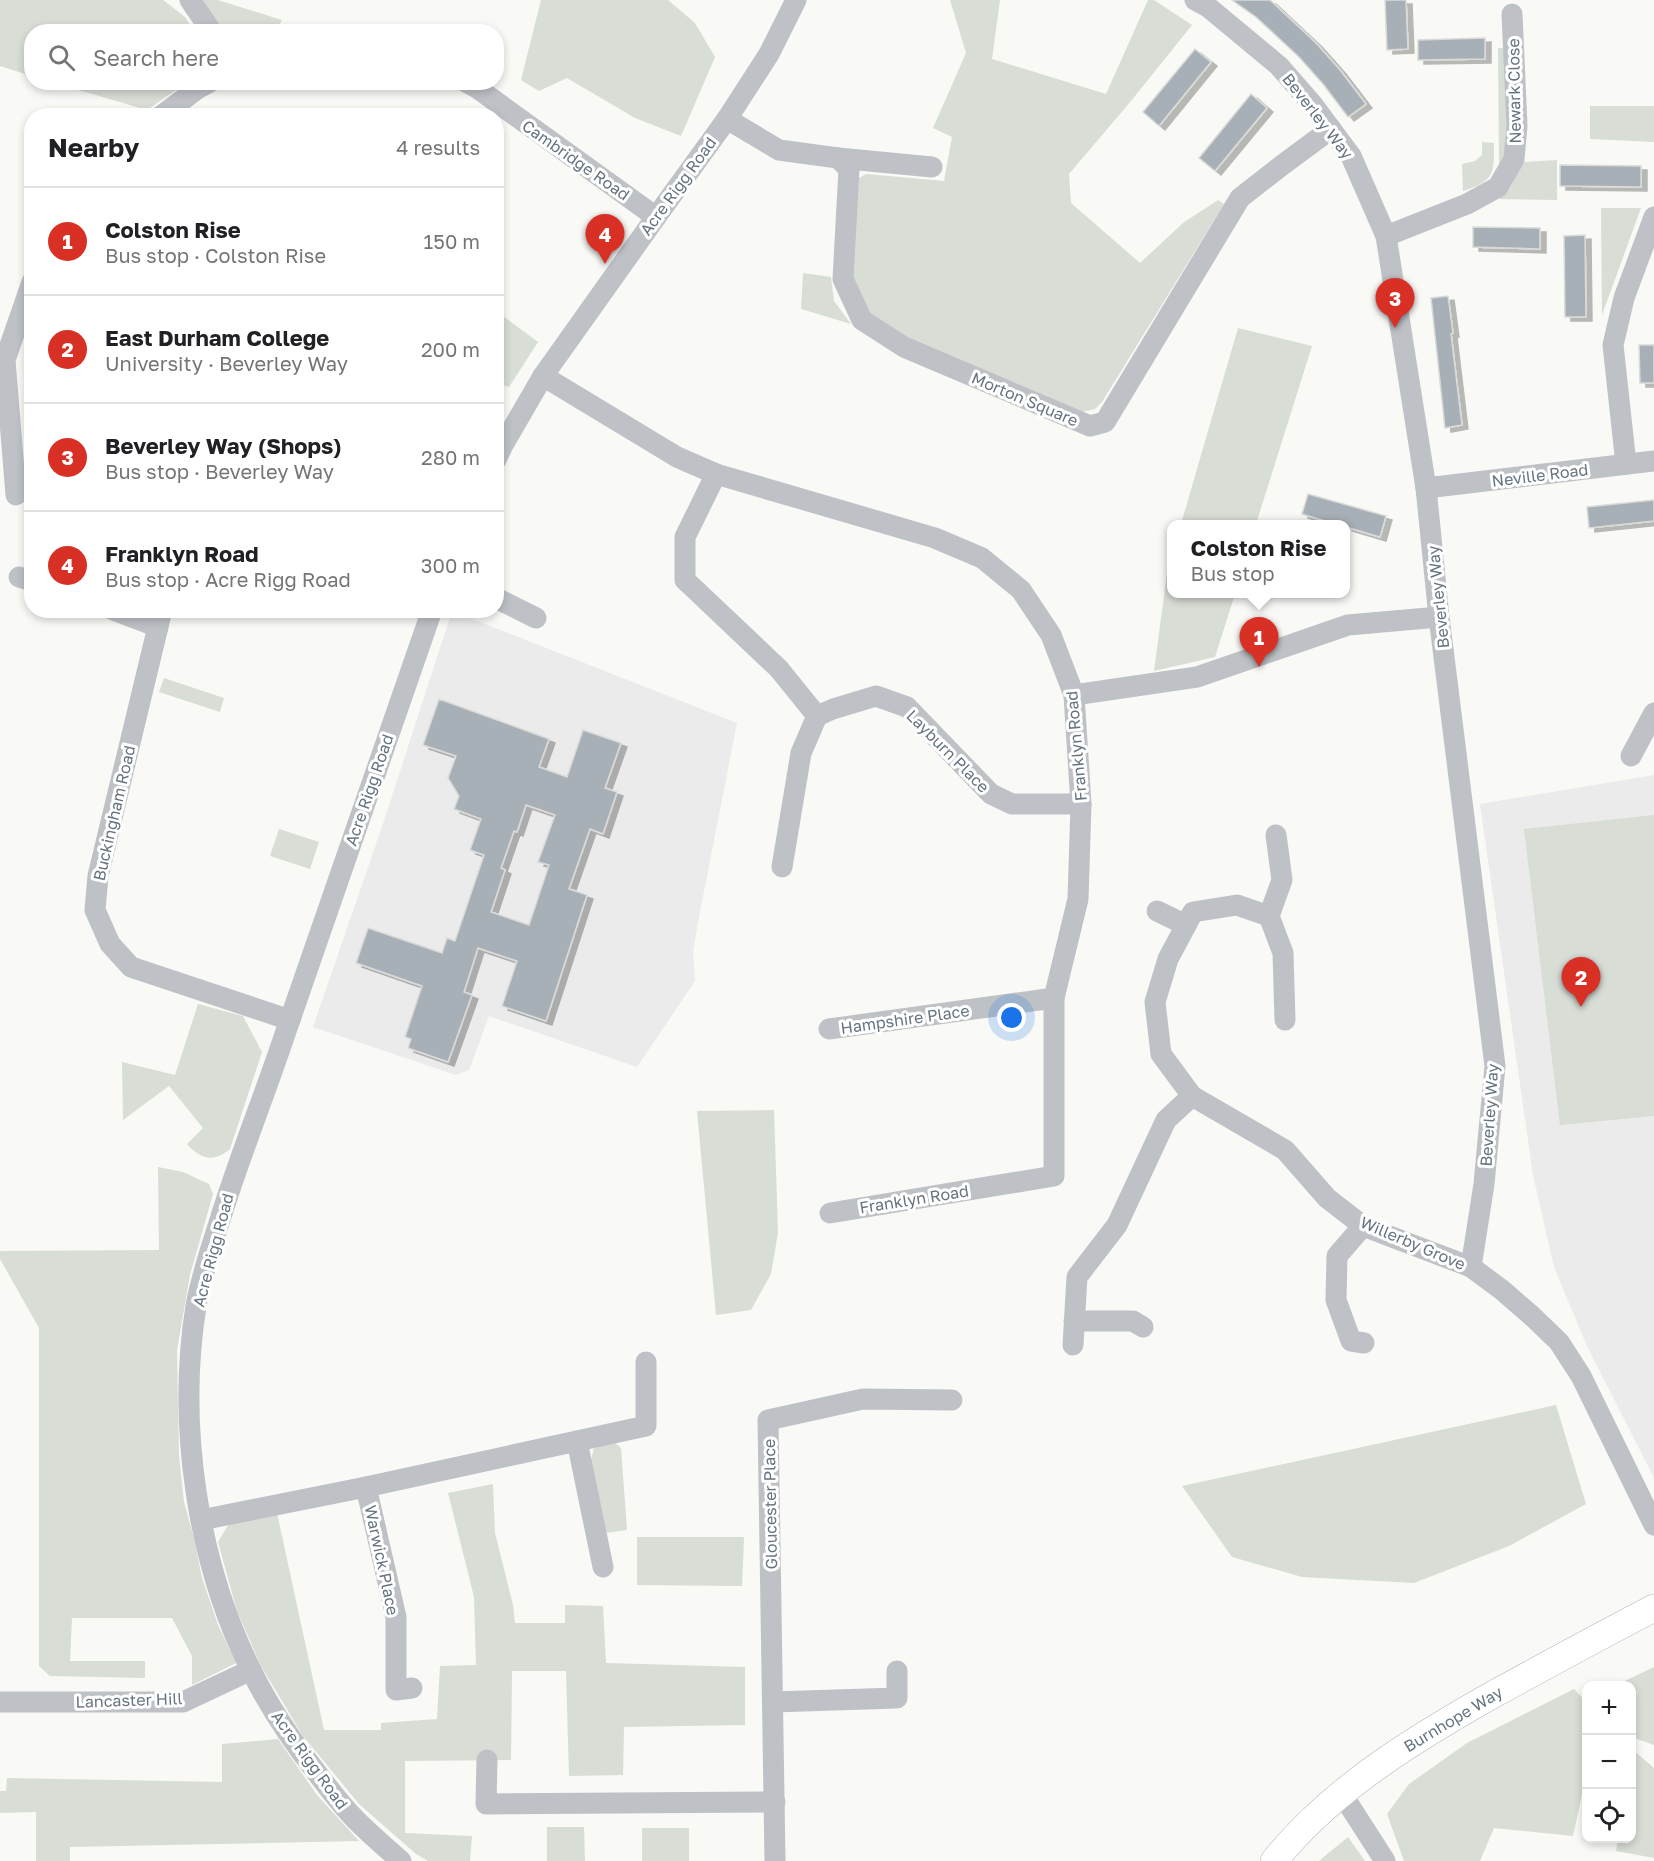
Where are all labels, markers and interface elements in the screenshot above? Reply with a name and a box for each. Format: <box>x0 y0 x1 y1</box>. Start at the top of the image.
search box <box>24 24 504 90</box>
street label: Newark Close <box>1503 38 1525 144</box>
icon: search <box>45 41 78 74</box>
text: Search here <box>93 44 219 71</box>
street label: Beverley Way <box>1278 69 1358 163</box>
street label: Cambridge Road <box>518 115 634 205</box>
text: Nearby <box>48 132 139 163</box>
street label: Acre Rigg Road <box>636 133 720 239</box>
text: 4 results <box>396 135 480 159</box>
pin: 4 <box>586 214 624 264</box>
text: Colston Rise <box>105 216 241 243</box>
text: 1 <box>62 229 73 253</box>
text: 150 m <box>424 229 480 253</box>
text: Bus stop · Colston Rise <box>105 243 326 267</box>
pin: 3 <box>1376 278 1414 328</box>
text: East Durham College <box>105 324 329 351</box>
text: 2 <box>61 337 74 361</box>
text: 200 m <box>421 337 480 361</box>
text: University · Beverley Way <box>105 351 348 375</box>
street label: Morton Square <box>969 368 1081 430</box>
text: Beverley Way (Shops) <box>105 432 342 459</box>
text: 3 <box>61 445 74 469</box>
text: 280 m <box>421 445 480 469</box>
text: Bus stop · Beverley Way <box>105 459 334 483</box>
street label: Neville Road <box>1491 459 1589 491</box>
popup <box>1167 520 1350 598</box>
text: Colston Rise <box>1191 534 1326 561</box>
text: Franklyn Road <box>105 540 259 567</box>
street label: Beverley Way <box>1423 545 1453 649</box>
text: 4 <box>61 553 74 577</box>
text: 300 m <box>421 553 480 577</box>
text: Bus stop <box>1191 561 1275 585</box>
text: Bus stop · Acre Rigg Road <box>105 567 351 591</box>
pin: 1 <box>1240 618 1278 667</box>
street label: Franklyn Road <box>1061 690 1091 802</box>
street label: Layburn Place <box>902 705 994 797</box>
street label: Acre Rigg Road <box>341 732 397 848</box>
street label: Buckingham Road <box>89 743 139 883</box>
pin: 2 <box>1562 958 1600 1007</box>
street label: Hampshire Place <box>839 1000 971 1038</box>
your location <box>997 1003 1026 1032</box>
street label: Beverley Way <box>1475 1063 1503 1167</box>
street label: Franklyn Road <box>858 1180 970 1218</box>
street label: Acre Rigg Road <box>188 1191 238 1309</box>
street label: Willerby Grove <box>1357 1212 1469 1274</box>
street label: Gloucester Place <box>759 1439 781 1569</box>
street label: Warwick Place <box>361 1503 403 1617</box>
map controls <box>1582 1681 1636 1843</box>
button: + <box>1582 1681 1636 1735</box>
street label: Burnhope Way <box>1400 1682 1506 1756</box>
street label: Lancaster Hill <box>75 1688 183 1712</box>
street label: Acre Rigg Road <box>268 1707 352 1813</box>
button: − <box>1582 1735 1636 1789</box>
button: locate <box>1582 1789 1636 1843</box>

